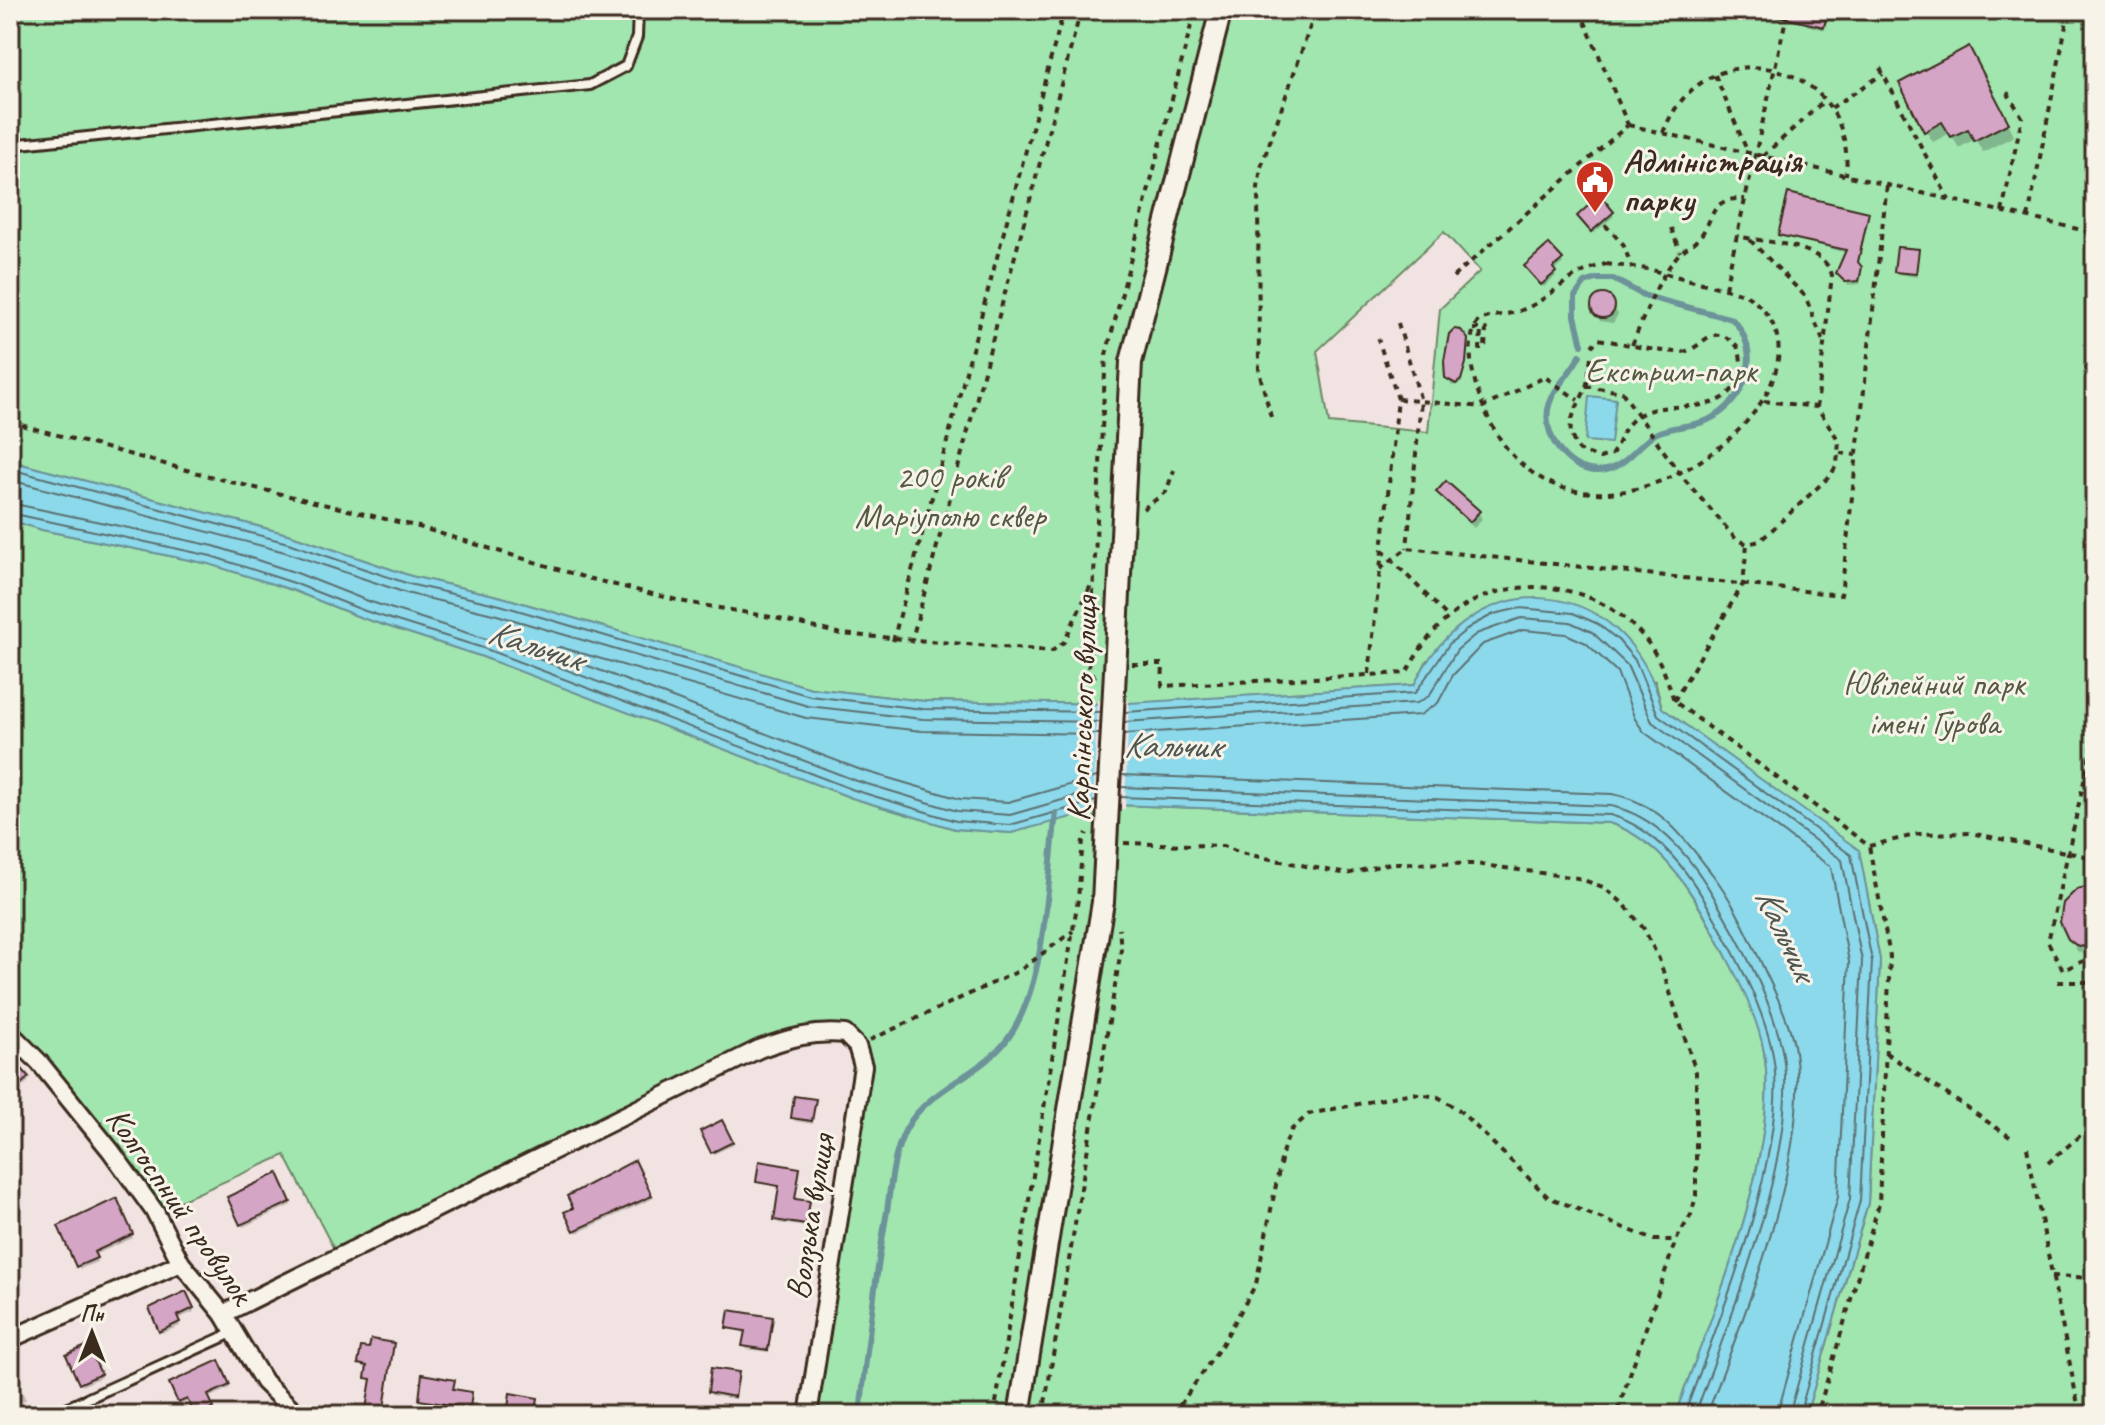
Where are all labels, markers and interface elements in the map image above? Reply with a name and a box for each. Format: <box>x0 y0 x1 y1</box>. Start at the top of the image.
place label: Адміністрація парку <box>1623 139 1803 221</box>
public building icon: Адміністрація парку <box>1574 159 1616 214</box>
park label: Екстрим-парк <box>1585 349 1759 392</box>
park label: 200 років Маріуполю сквер <box>855 455 1047 537</box>
street label: Карпінського вулиця <box>1056 594 1107 822</box>
water label: Кальчик <box>483 608 595 684</box>
park label: Ювілейний парк імені Гурова <box>1843 662 2027 744</box>
water label: Кальчик <box>1123 721 1227 769</box>
water label: Кальчик <box>1745 880 1830 993</box>
street label: Колгоспний провулок <box>97 1099 266 1314</box>
street label: Волзька вулиця <box>775 1129 844 1303</box>
north arrow <box>52 1293 132 1373</box>
text: Пн <box>80 1300 105 1328</box>

